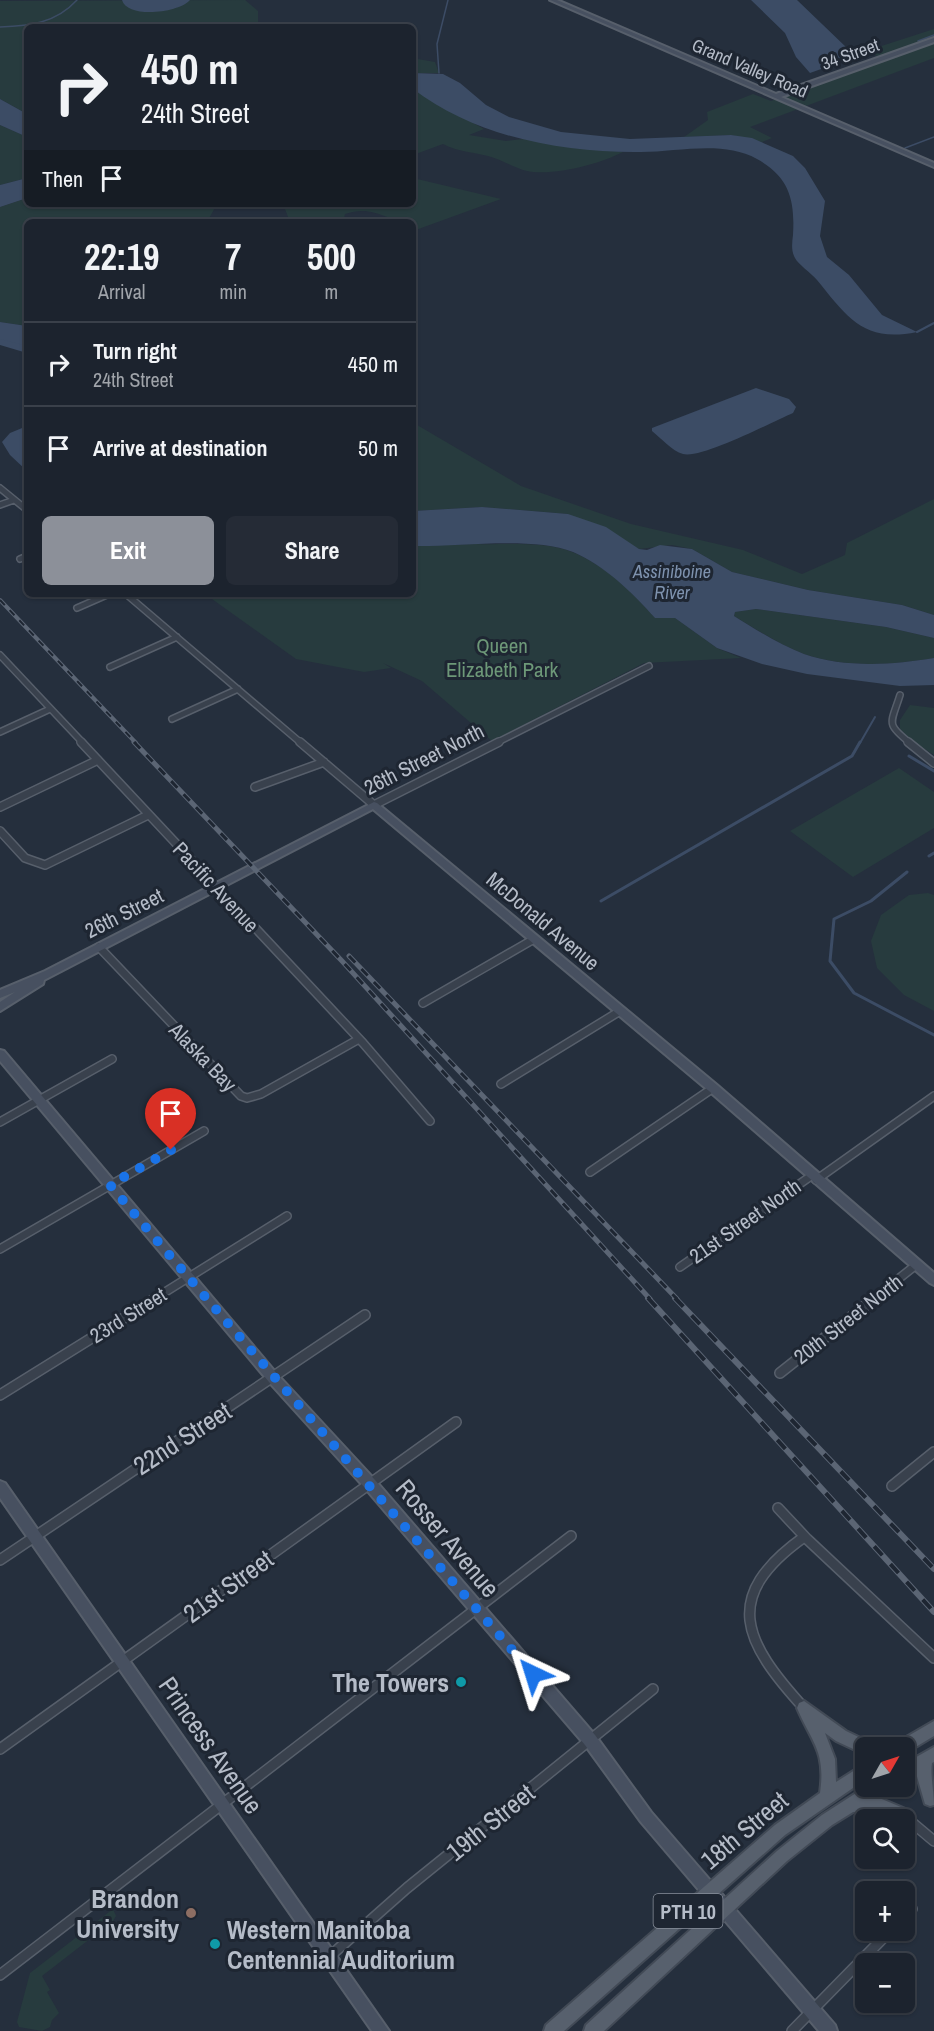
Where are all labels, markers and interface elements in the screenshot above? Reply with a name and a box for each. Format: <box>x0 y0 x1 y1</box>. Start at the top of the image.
street label: Grand Valley Road <box>688 32 812 104</box>
street label: 34 Street <box>818 32 882 76</box>
text: 450 m <box>141 41 239 97</box>
icon: right <box>42 48 120 126</box>
text: 24th Street <box>141 95 249 131</box>
icon: arrive <box>95 162 128 195</box>
text: Then <box>42 164 83 194</box>
text: 22:19 <box>84 233 159 281</box>
text: 7 <box>225 233 241 281</box>
text: 500 <box>307 233 356 281</box>
text: Arrival <box>98 278 145 305</box>
text: min <box>219 278 247 305</box>
text: m <box>325 278 338 305</box>
text: Turn right <box>93 336 177 366</box>
icon: right <box>42 348 75 381</box>
text: 450 m <box>348 349 398 379</box>
text: 24th Street <box>93 366 173 393</box>
icon: arrive <box>42 432 75 465</box>
text: Arrive at destination <box>93 433 267 463</box>
text: 50 m <box>358 433 398 463</box>
button: Exit <box>42 516 214 585</box>
button: Share <box>226 516 398 585</box>
water label: Assiniboine River <box>632 559 711 605</box>
park label: Queen Elizabeth Park <box>446 631 558 684</box>
street label: 26th Street North <box>359 716 489 802</box>
street label: Pacific Avenue <box>166 835 266 939</box>
street label: McDonald Avenue <box>480 865 606 977</box>
street label: 26th Street <box>80 881 168 945</box>
street label: Alaska Bay <box>162 1015 244 1098</box>
pin <box>145 1088 196 1150</box>
icon: arrive <box>154 1097 187 1130</box>
street label: 21st Street North <box>683 1172 807 1270</box>
street label: 20th Street North <box>787 1267 909 1371</box>
street label: 23rd Street <box>84 1280 172 1350</box>
street label: 22nd Street <box>126 1393 238 1483</box>
street label: Rosser Avenue <box>388 1472 508 1604</box>
street label: 21st Street <box>176 1541 280 1630</box>
position arrow <box>501 1642 565 1706</box>
place label: The Towers <box>332 1665 449 1700</box>
street label: Princess Avenue <box>151 1670 271 1820</box>
marker: The Towers <box>454 1675 468 1689</box>
north arrow <box>855 1737 915 1797</box>
map controls <box>855 1737 915 2013</box>
street label: 19th Street <box>438 1776 542 1868</box>
street label: 18th Street <box>693 1783 795 1877</box>
button: search <box>855 1809 915 1869</box>
place label: Brandon University <box>76 1881 179 1946</box>
button: + <box>855 1881 915 1941</box>
road number: PTH 10 <box>654 1894 722 1928</box>
marker: Brandon University <box>184 1906 198 1920</box>
place label: Western Manitoba Centennial Auditorium <box>227 1912 455 1977</box>
marker: Western Manitoba Centennial Auditorium <box>208 1937 222 1951</box>
button: − <box>855 1953 915 2013</box>

